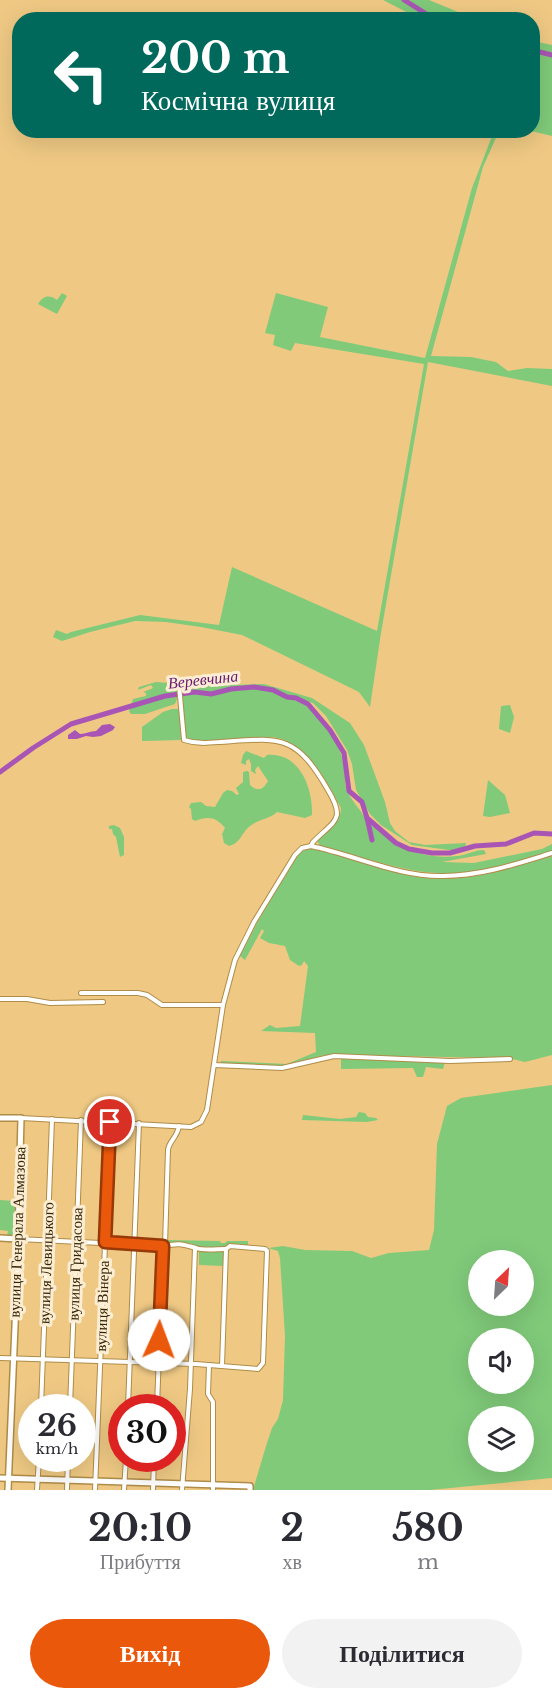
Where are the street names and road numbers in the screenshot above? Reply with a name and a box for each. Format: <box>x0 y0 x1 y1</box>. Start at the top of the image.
street label: вулиця Генерала Алмазова <box>5 1146 29 1318</box>
street label: вулиця Левицького <box>34 1202 58 1324</box>
street label: вулиця Гридасова <box>64 1207 86 1321</box>
street label: вулиця Вінера <box>91 1260 113 1352</box>

